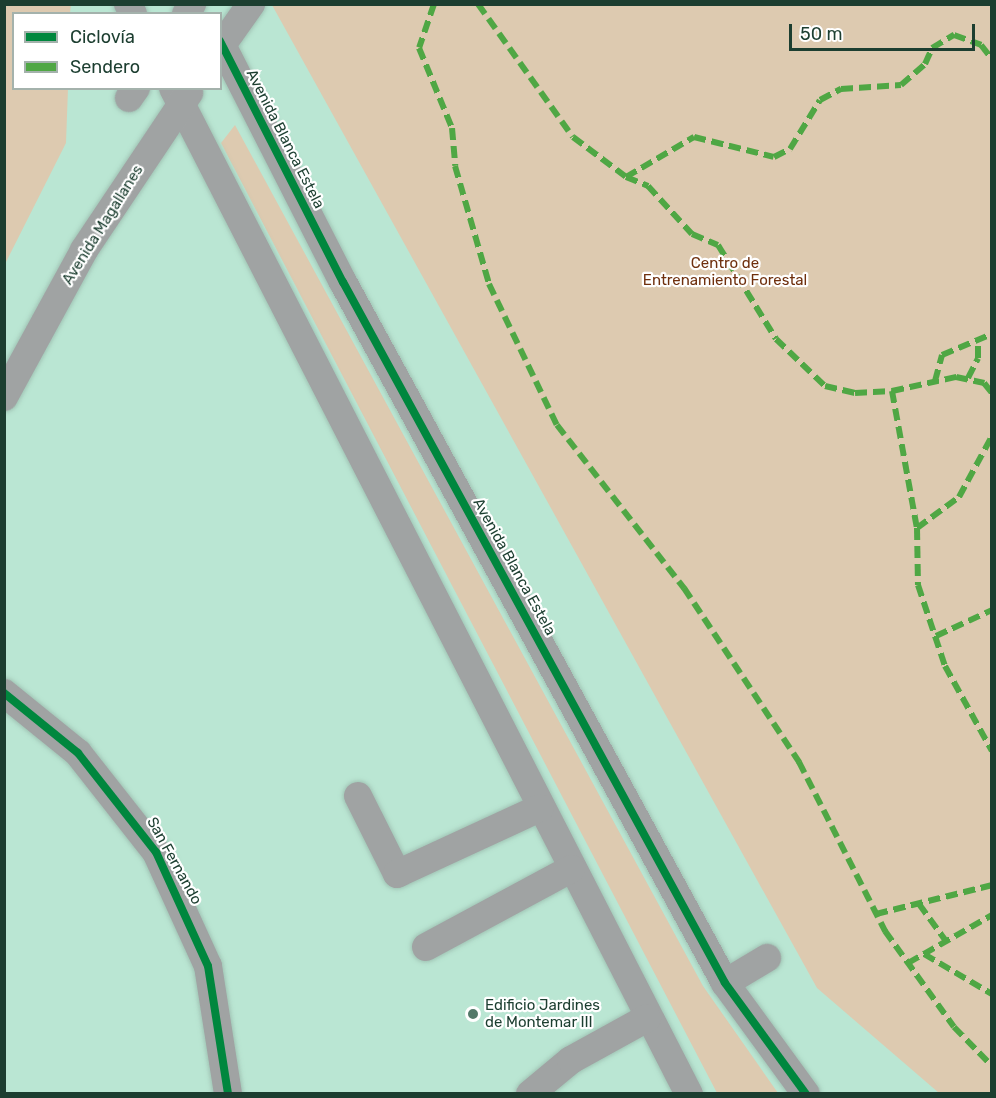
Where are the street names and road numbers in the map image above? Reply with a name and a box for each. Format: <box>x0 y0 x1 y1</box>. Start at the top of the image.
street label: Avenida Blanca Estela <box>242 66 328 212</box>
street label: Avenida Magallanes <box>59 162 147 288</box>
street label: Avenida Blanca Estela <box>469 495 559 639</box>
street label: San Fernando <box>143 814 205 908</box>

